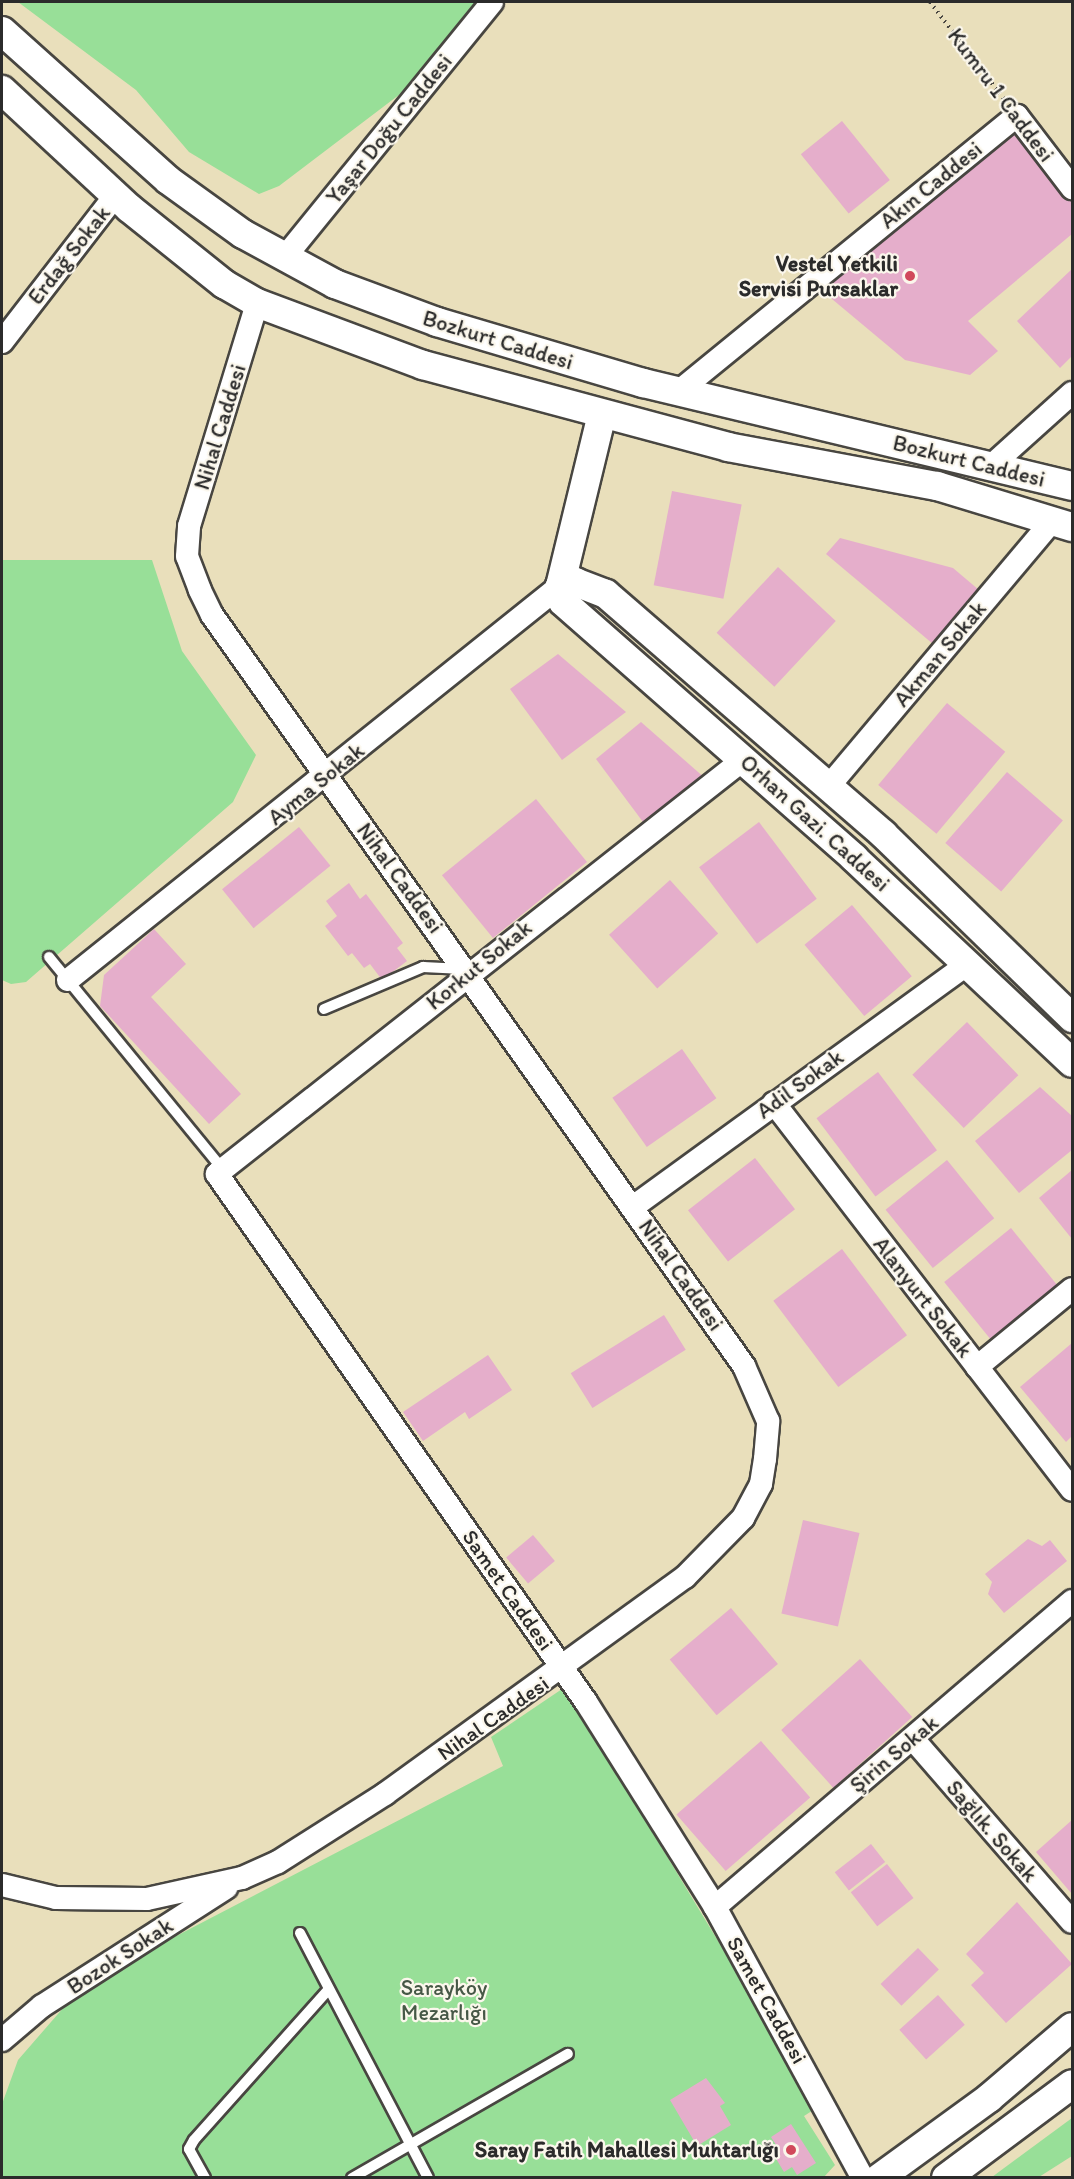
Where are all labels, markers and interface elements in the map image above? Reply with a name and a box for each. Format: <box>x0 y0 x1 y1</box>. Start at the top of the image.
street label: Kumru 1 Caddesi <box>942 23 1060 167</box>
street label: Yaşar Doğu Caddesi <box>320 48 458 210</box>
street label: Akın Caddesi <box>875 136 987 234</box>
street label: Erdağ Sokak <box>22 201 116 309</box>
place label: Vestel Yetkili Servisi Pursaklar <box>739 250 898 302</box>
marker: Vestel Yetkili Servisi Pursaklar <box>903 269 917 283</box>
street label: Bozkurt Caddesi <box>419 305 577 375</box>
street label: Nihal Caddesi <box>188 361 252 493</box>
street label: Bozkurt Caddesi <box>890 429 1048 493</box>
street label: Akman Sokak <box>888 596 992 712</box>
street label: Ayma Sokak <box>263 737 369 831</box>
street label: Orhan Gazi. Caddesi <box>734 749 896 897</box>
street label: Nihal Caddesi <box>351 818 449 938</box>
street label: Korkut Sokak <box>421 915 537 1015</box>
street label: Adil Sokak <box>752 1044 848 1124</box>
street label: Nihal Caddesi <box>633 1214 729 1336</box>
street label: Alanyurt Sokak <box>868 1232 978 1362</box>
street label: Samet Caddesi <box>457 1525 559 1655</box>
street label: Nihal Caddesi <box>432 1670 554 1766</box>
street label: Şirin Sokak <box>845 1710 943 1798</box>
street label: Sağlık. Sokak <box>941 1775 1043 1887</box>
street label: Bozok Sokak <box>63 1912 177 2000</box>
street label: Samet Caddesi <box>721 1932 813 2068</box>
park label: Sarayköy Mezarlığı <box>401 1974 487 2026</box>
place label: Saray Fatih Mahallesi Muhtarlığı <box>476 2137 779 2163</box>
marker: Saray Fatih Mahallesi Muhtarlığı <box>784 2143 798 2157</box>

